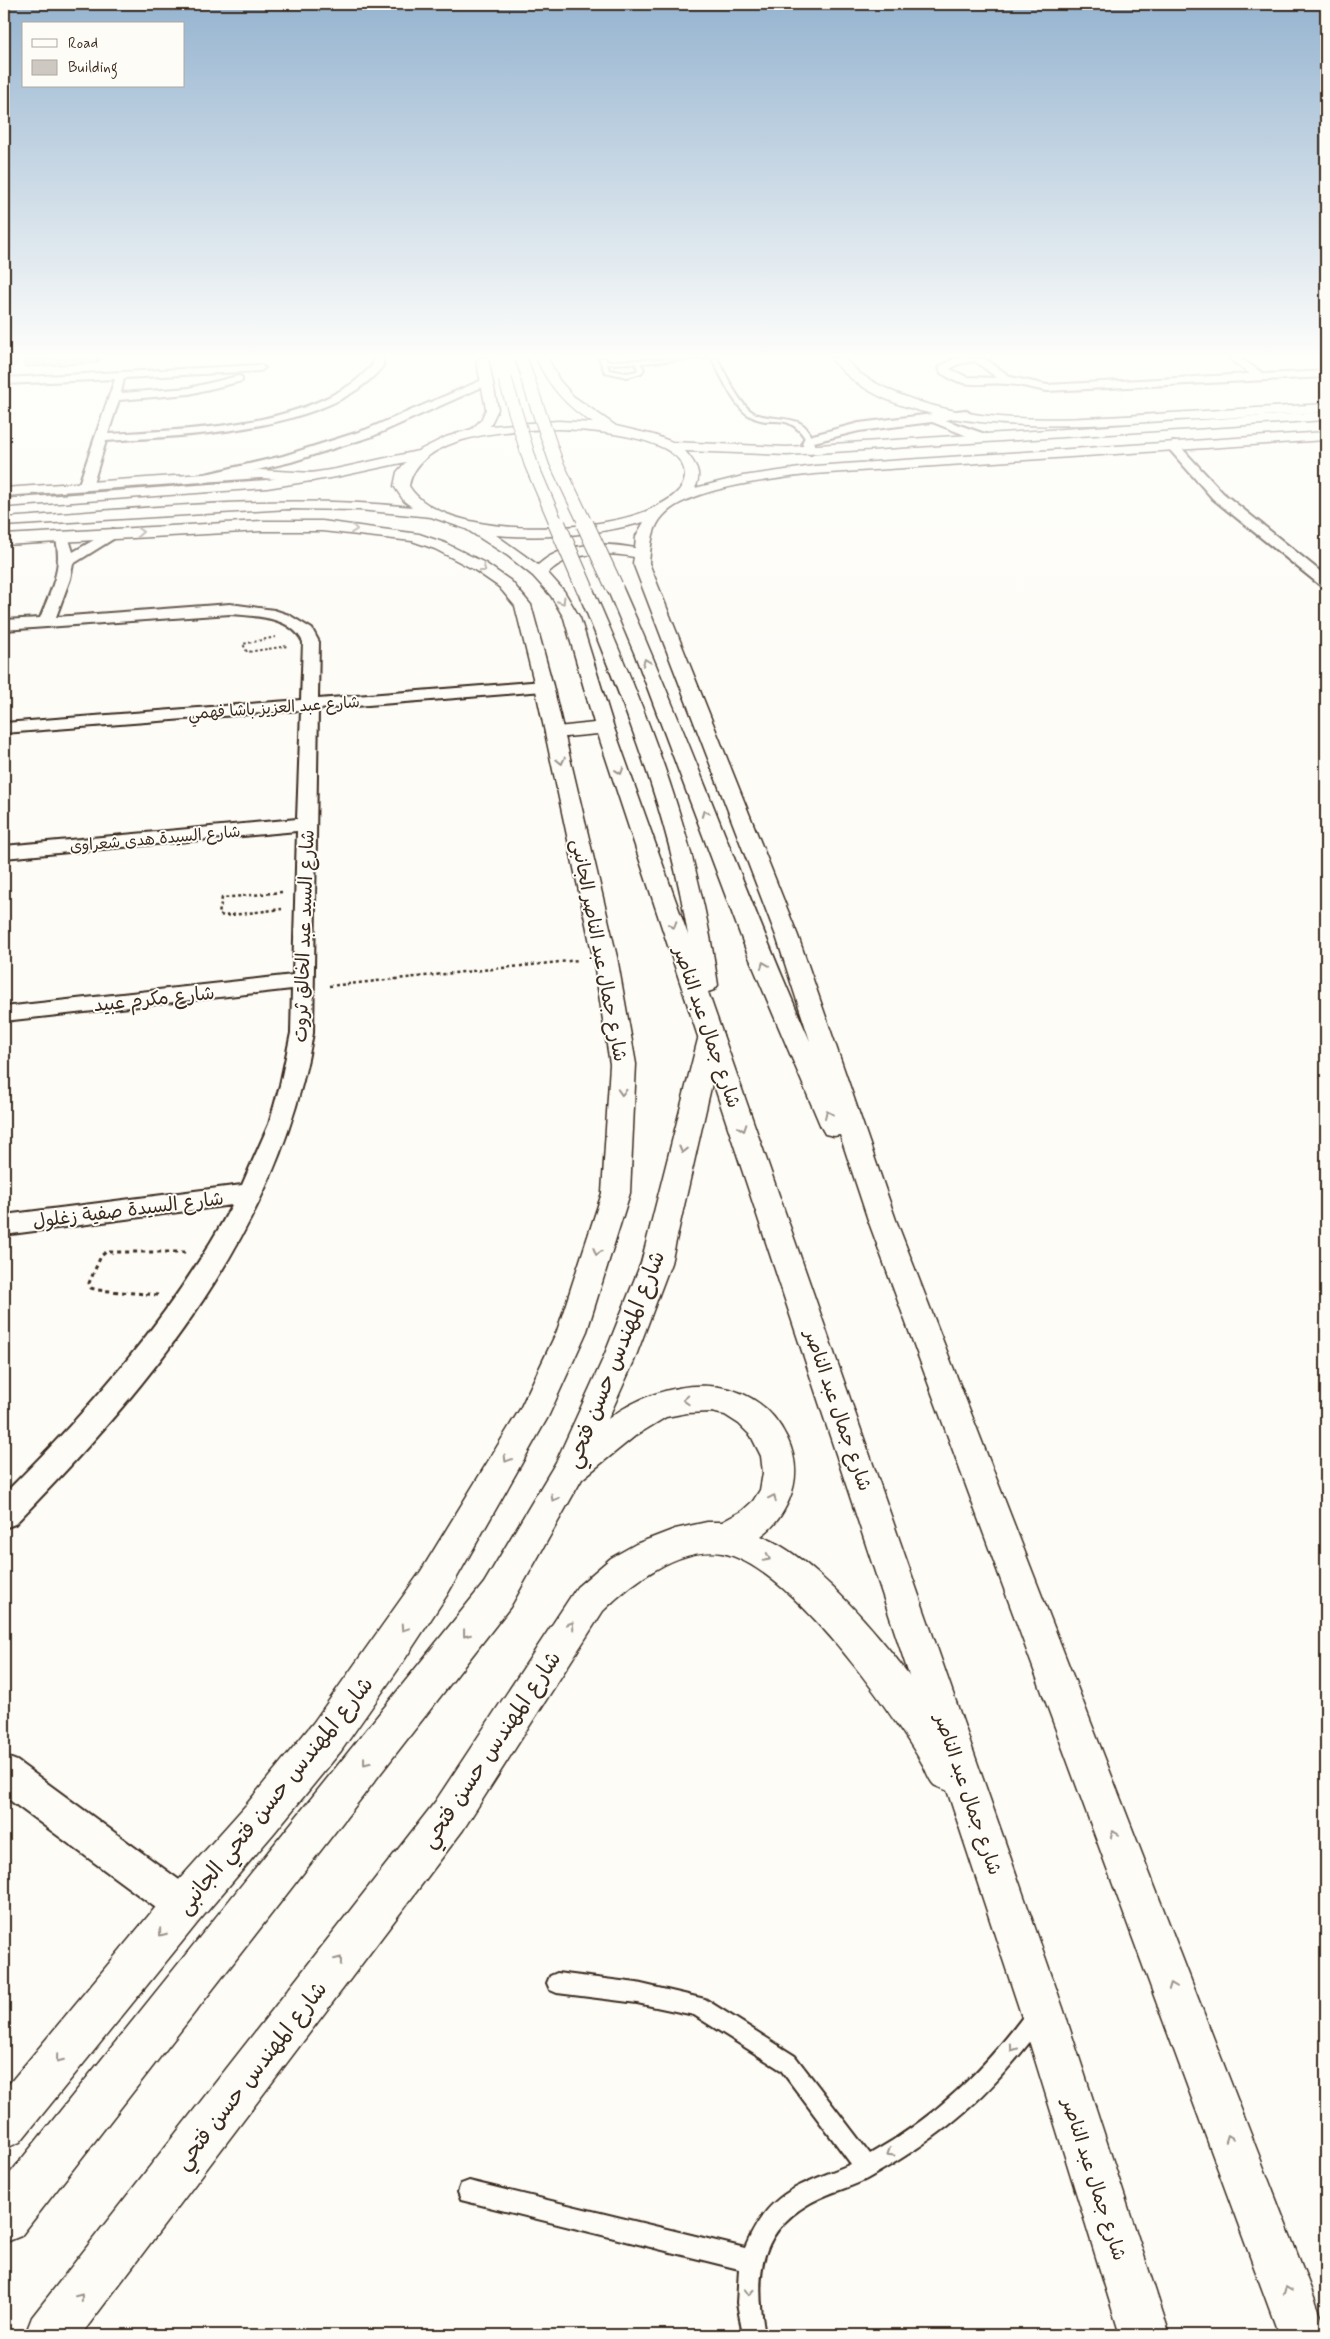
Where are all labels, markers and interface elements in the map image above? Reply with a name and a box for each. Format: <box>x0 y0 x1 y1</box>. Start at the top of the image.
legend <box>22 22 185 88</box>
text: Road <box>68 34 98 54</box>
text: Building <box>68 58 118 79</box>
one-way arrow <box>351 523 359 534</box>
one-way arrow <box>136 526 144 537</box>
one-way arrow <box>477 563 487 572</box>
one-way arrow <box>556 596 566 605</box>
one-way arrow <box>642 658 652 667</box>
street label: شارع عبد العزيز باشا فهمي <box>188 692 361 728</box>
one-way arrow <box>555 757 566 766</box>
one-way arrow <box>614 767 624 775</box>
one-way arrow <box>701 809 711 818</box>
street label: شارع السيدة هدى شعراوى <box>69 822 241 857</box>
street label: شارع السيد عبد الخالق ثروت <box>288 829 321 1043</box>
street label: شارع جمال عبد الناصر الجانبى <box>565 837 632 1064</box>
one-way arrow <box>667 920 677 928</box>
street label: شارع جمال عبد الناصر <box>667 942 746 1112</box>
one-way arrow <box>760 961 770 970</box>
street label: شارع مكرم عبيد <box>92 981 216 1019</box>
one-way arrow <box>616 1089 627 1097</box>
one-way arrow <box>824 1110 834 1119</box>
one-way arrow <box>737 1123 747 1132</box>
one-way arrow <box>678 1146 689 1155</box>
street label: شارع السيدة صفية زغلول <box>31 1186 225 1235</box>
street label: شارع المهندس حسن فتحي <box>559 1247 676 1474</box>
one-way arrow <box>593 1247 603 1255</box>
street label: شارع جمال عبد الناصر <box>798 1325 877 1495</box>
one-way arrow <box>682 1395 690 1406</box>
one-way arrow <box>503 1454 513 1463</box>
one-way arrow <box>550 1493 560 1502</box>
one-way arrow <box>767 1494 777 1503</box>
one-way arrow <box>762 1552 771 1562</box>
one-way arrow <box>401 1622 410 1632</box>
one-way arrow <box>565 1622 575 1631</box>
one-way arrow <box>463 1629 472 1638</box>
street label: شارع المهندس حسن فتحي <box>415 1646 571 1856</box>
street label: شارع المهندس حسن فتحي الجانبى <box>171 1672 383 1923</box>
street label: شارع جمال عبد الناصر <box>928 1709 1007 1879</box>
one-way arrow <box>363 1756 371 1765</box>
one-way arrow <box>1110 1830 1120 1839</box>
one-way arrow <box>159 1927 167 1936</box>
one-way arrow <box>333 1956 342 1966</box>
street label: شارع المهندس حسن فتحي <box>169 1976 337 2179</box>
one-way arrow <box>1168 1982 1178 1991</box>
one-way arrow <box>1010 2042 1019 2052</box>
one-way arrow <box>56 2053 64 2062</box>
street label: شارع جمال عبد الناصر <box>1055 2093 1132 2264</box>
one-way arrow <box>1225 2134 1235 2143</box>
one-way arrow <box>887 2147 896 2157</box>
one-way arrow <box>1283 2286 1293 2294</box>
one-way arrow <box>743 2289 754 2297</box>
one-way arrow <box>74 2293 83 2303</box>

